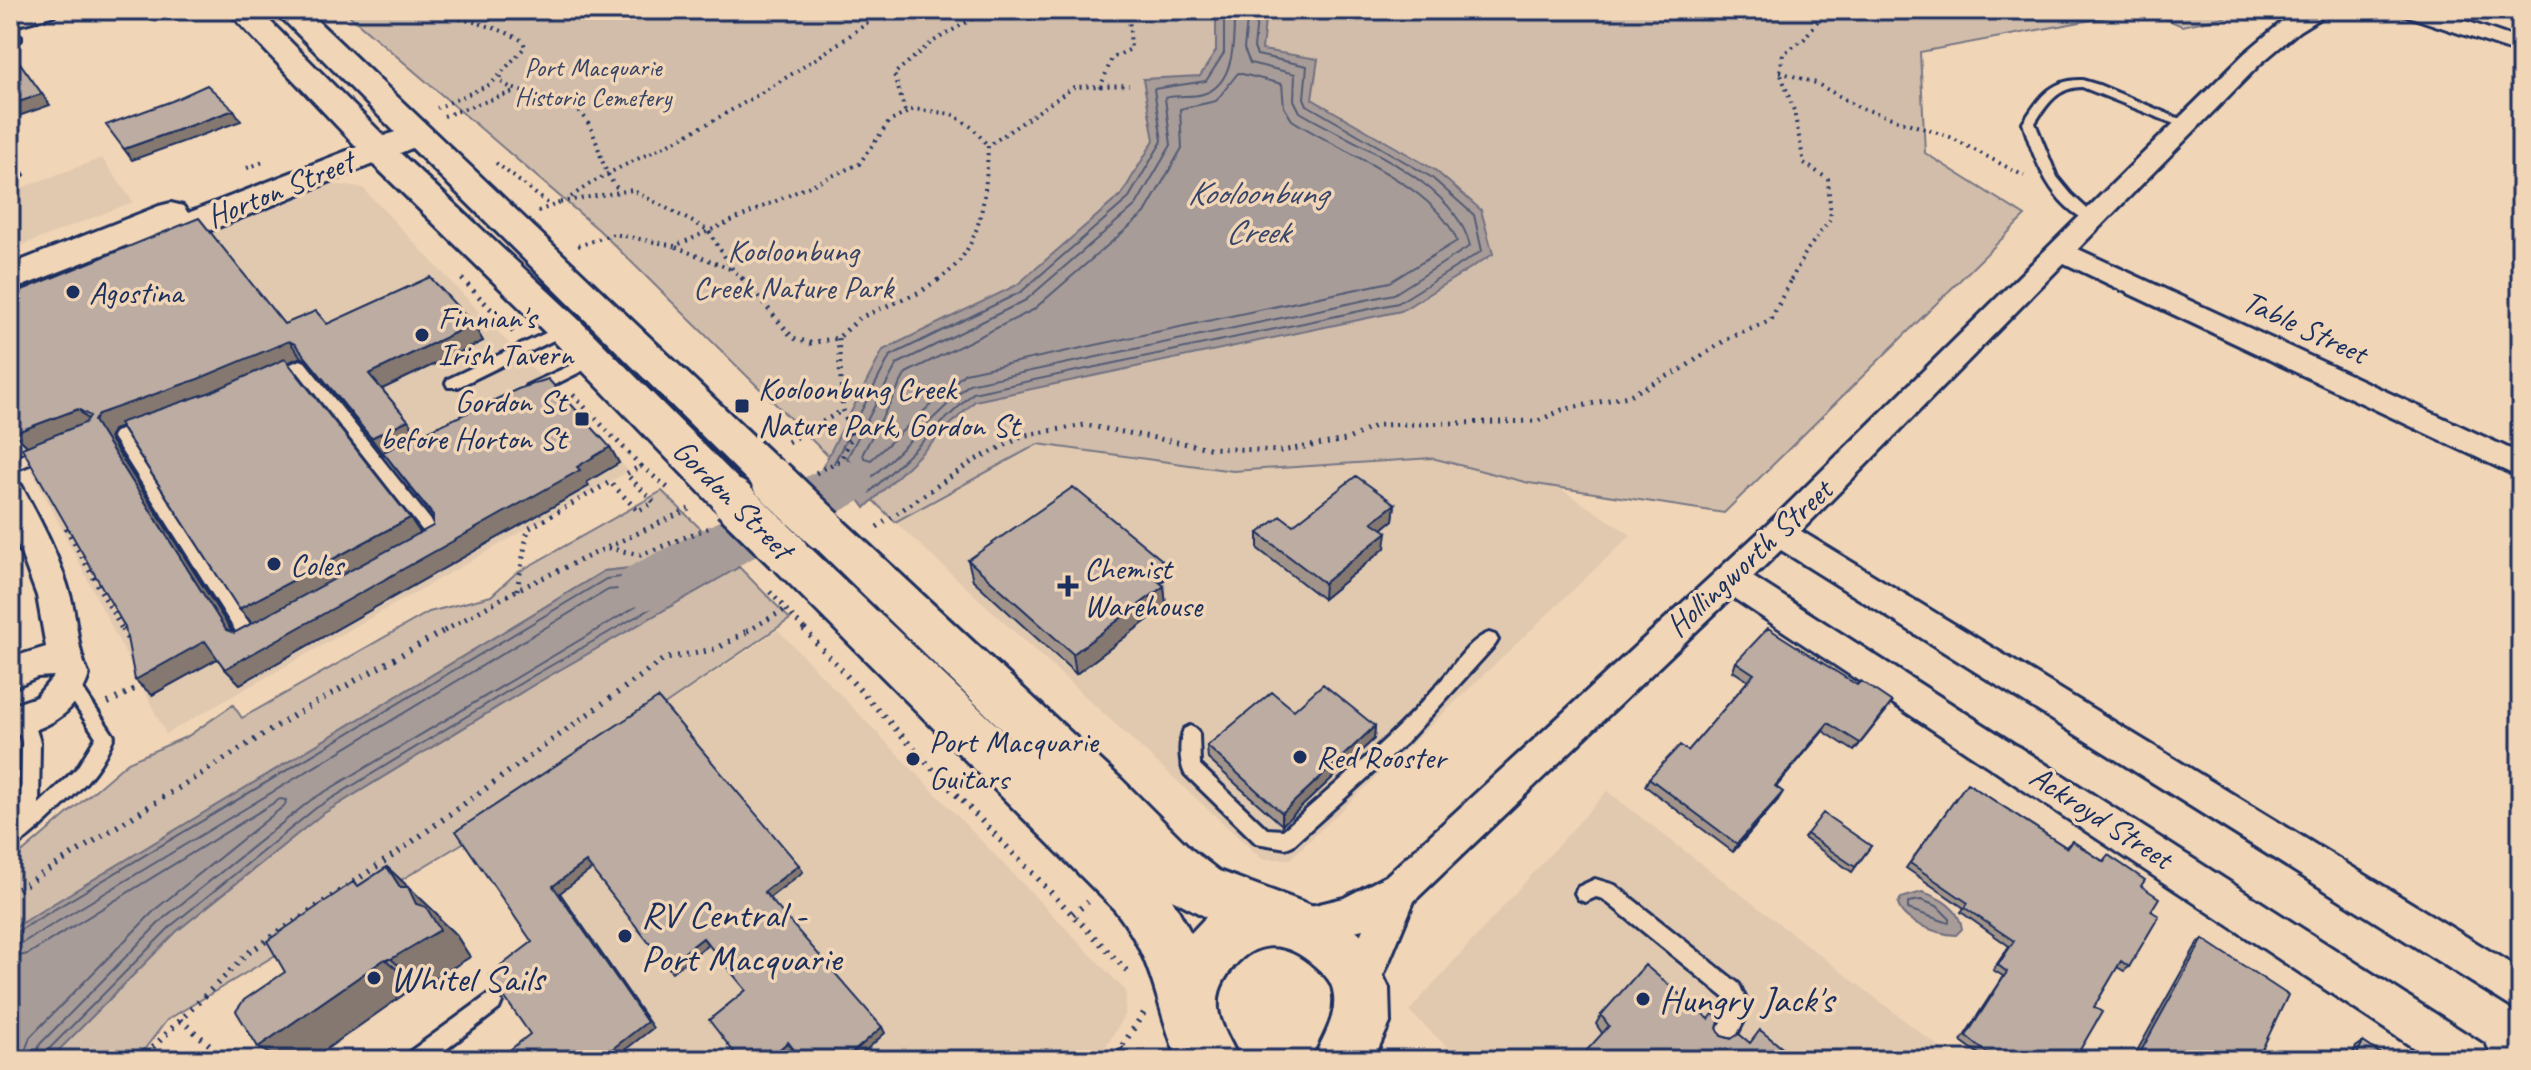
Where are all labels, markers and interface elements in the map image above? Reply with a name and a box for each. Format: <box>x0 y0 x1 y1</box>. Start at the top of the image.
park label: Port Macquarie Historic Cemetery <box>515 51 673 114</box>
street label: Horton Street <box>201 139 363 237</box>
water label: Kooloonbung Creek <box>1187 171 1331 253</box>
park label: Kooloonbung Creek Nature Park <box>693 230 895 308</box>
place label: Agostina <box>89 272 186 313</box>
street label: Table Street <box>2236 280 2377 375</box>
marker: Agostina <box>64 283 82 301</box>
place label: Finnian's Irish Tavern <box>438 297 575 375</box>
marker: Finnian's Irish Tavern <box>413 326 431 344</box>
place label: Kooloonbung Creek Nature Park, Gordon St <box>758 368 1023 446</box>
place label: Gordon St before Horton St <box>380 381 569 459</box>
marker: Kooloonbung Creek Nature Park, Gordon St <box>733 397 751 415</box>
marker: Gordon St before Horton St <box>573 410 591 428</box>
street label: Gordon Street <box>664 430 805 571</box>
street label: Hollingworth Street <box>1657 468 1843 646</box>
place label: Coles <box>290 544 345 585</box>
place label: Chemist Warehouse <box>1084 548 1205 626</box>
marker: Coles <box>265 555 283 573</box>
marker: Chemist Warehouse <box>1059 577 1077 595</box>
place label: Port Macquarie Guitars <box>929 721 1100 799</box>
place label: Red Rooster <box>1316 737 1449 778</box>
marker: Red Rooster <box>1291 748 1309 766</box>
marker: Port Macquarie Guitars <box>904 750 922 768</box>
street label: Ackroyd Street <box>2022 756 2183 880</box>
place label: RV Central - Port Macquarie <box>641 891 844 982</box>
marker: RV Central - Port Macquarie <box>616 927 634 945</box>
place label: Whitel Sails <box>390 955 547 1002</box>
marker: Whitel Sails <box>365 969 383 987</box>
place label: Hungry Jack's <box>1659 976 1837 1023</box>
marker: Hungry Jack's <box>1634 990 1652 1008</box>

